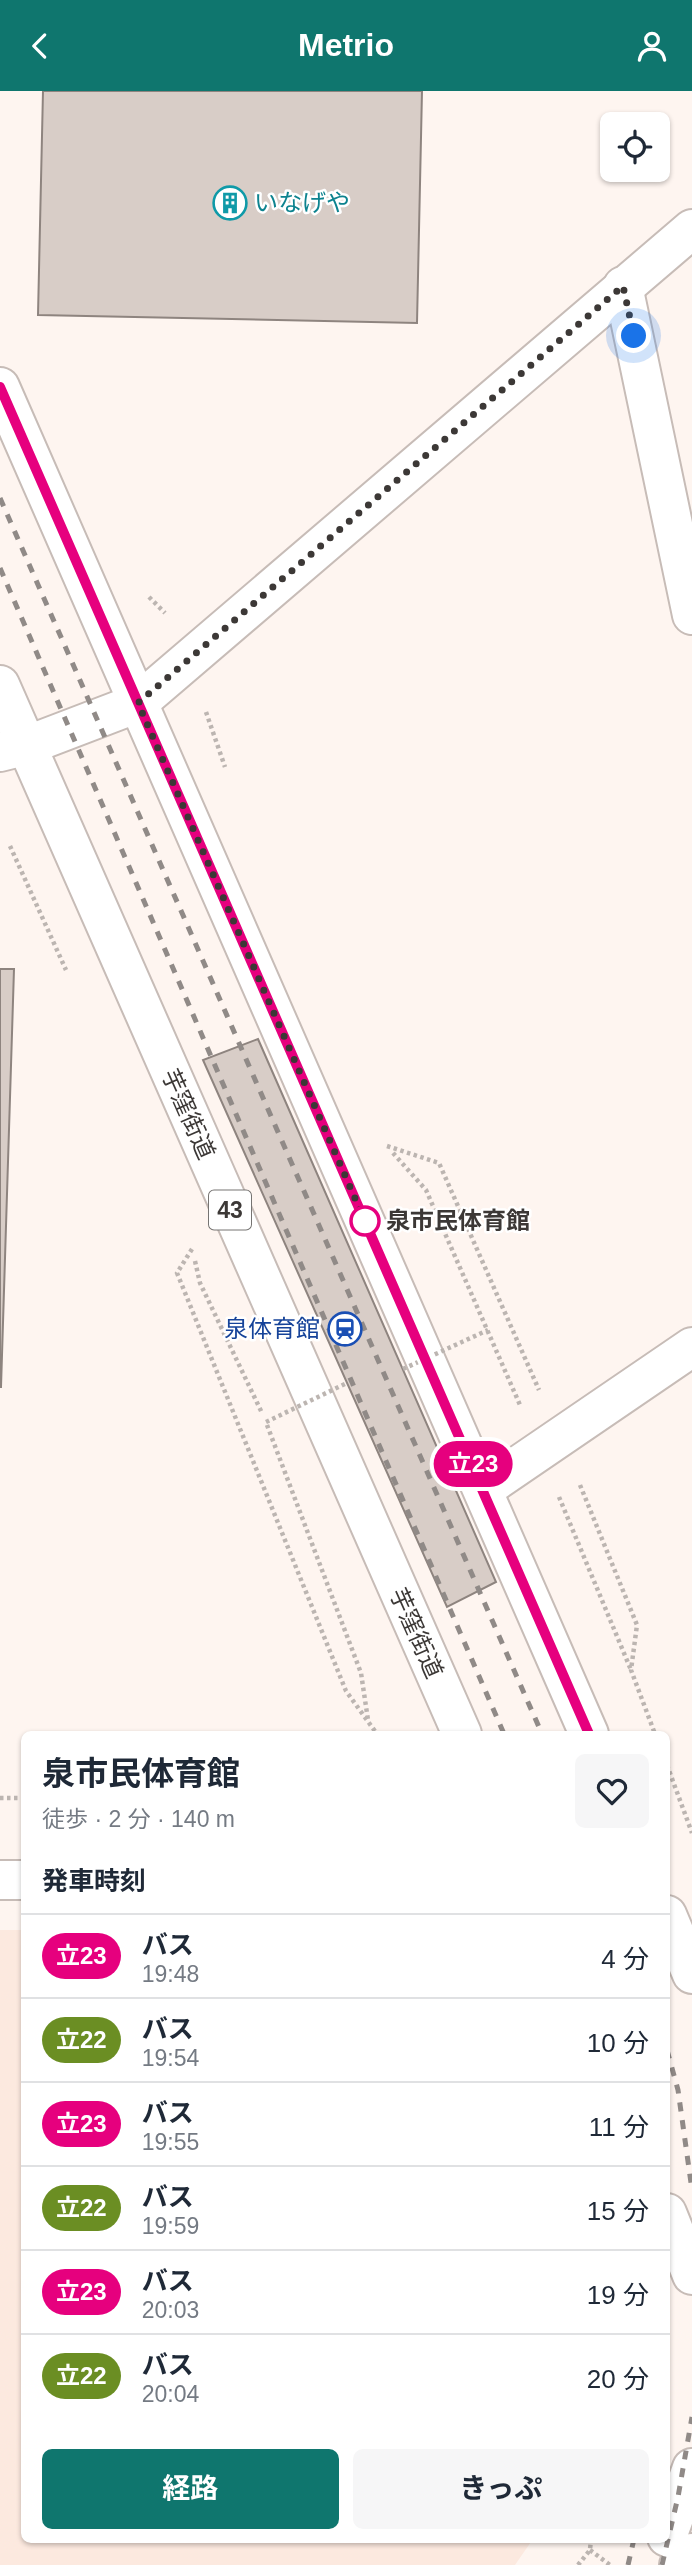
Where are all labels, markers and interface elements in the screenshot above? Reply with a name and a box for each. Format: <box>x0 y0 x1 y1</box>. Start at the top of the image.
icon: back <box>21 27 59 65</box>
text: Metrio <box>298 27 394 63</box>
icon: person <box>633 27 671 65</box>
map controls <box>600 112 670 182</box>
button: locate <box>600 112 670 182</box>
building icon: いなげや <box>211 184 249 222</box>
place label: いなげや <box>254 189 350 216</box>
your location <box>616 318 651 353</box>
street label: 芋窪街道 <box>157 1064 220 1163</box>
road number: 43 <box>209 1191 251 1229</box>
marker: 泉市民体育館 <box>350 1206 380 1236</box>
place label: 泉市民体育館 <box>386 1207 530 1234</box>
station icon: 泉体育館 <box>326 1310 364 1348</box>
place label: 泉体育館 <box>224 1315 320 1342</box>
line badge: 立23 <box>433 1441 513 1487</box>
text: 立23 <box>448 1450 498 1477</box>
street label: 芋窪街道 <box>385 1583 448 1682</box>
button: heart <box>575 1754 649 1828</box>
text: 泉市民体育館 <box>42 1755 240 1792</box>
text: 徒歩 · 2 分 · 140 m <box>42 1806 235 1832</box>
text: 発車時刻 <box>42 1866 146 1896</box>
text: バス <box>142 1930 194 1960</box>
text: 立23 <box>56 1942 107 1969</box>
text: 4 分 <box>601 1944 649 1974</box>
text: 19:48 <box>142 1961 199 1987</box>
text: バス <box>142 2014 194 2044</box>
text: 立22 <box>56 2026 107 2053</box>
text: 10 分 <box>587 2028 649 2058</box>
text: 19:54 <box>142 2045 199 2071</box>
text: バス <box>142 2098 194 2128</box>
text: 立23 <box>56 2110 107 2137</box>
text: 11 分 <box>589 2112 649 2142</box>
text: 19:55 <box>142 2129 199 2155</box>
text: バス <box>142 2182 194 2212</box>
text: 立22 <box>56 2194 107 2221</box>
text: 15 分 <box>587 2196 649 2226</box>
text: 19:59 <box>142 2213 199 2239</box>
text: バス <box>142 2266 194 2296</box>
text: 立23 <box>56 2278 107 2305</box>
text: 19 分 <box>587 2280 649 2310</box>
text: 20:03 <box>142 2297 199 2323</box>
text: バス <box>142 2350 194 2380</box>
text: 立22 <box>56 2362 107 2389</box>
text: 20 分 <box>587 2364 649 2394</box>
text: 20:04 <box>142 2381 199 2407</box>
button: 経路 <box>42 2449 339 2529</box>
button: きっぷ <box>353 2449 649 2529</box>

